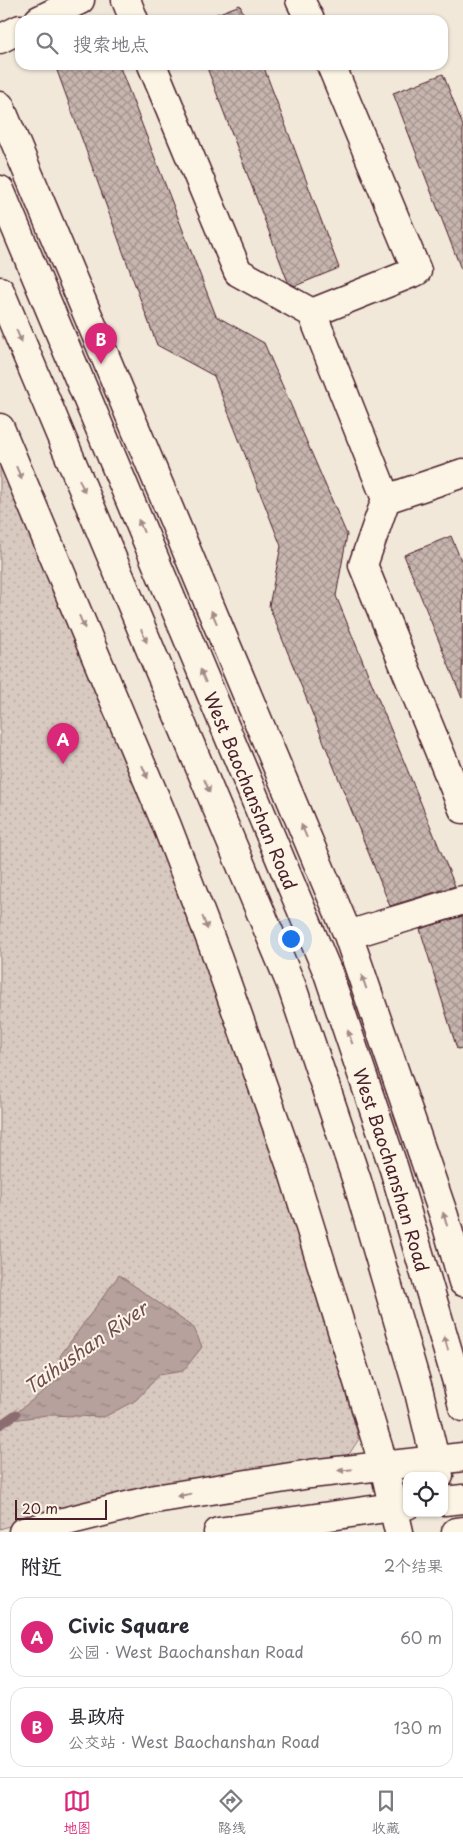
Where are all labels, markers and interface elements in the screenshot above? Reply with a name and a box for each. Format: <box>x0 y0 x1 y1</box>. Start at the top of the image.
search box <box>15 15 448 70</box>
icon: search <box>33 29 61 57</box>
text: 搜索地点 <box>73 29 149 57</box>
pin: B <box>85 323 117 364</box>
one-way arrow <box>15 329 23 343</box>
one-way arrow <box>15 466 23 480</box>
one-way arrow <box>78 479 86 493</box>
one-way arrow <box>136 519 144 533</box>
one-way arrow <box>210 610 218 624</box>
one-way arrow <box>78 615 86 630</box>
one-way arrow <box>141 629 149 643</box>
one-way arrow <box>199 669 207 683</box>
street label: West Baochanshan Road <box>198 687 305 894</box>
pin: A <box>47 723 79 764</box>
one-way arrow <box>141 765 149 779</box>
one-way arrow <box>204 779 212 793</box>
one-way arrow <box>300 824 308 838</box>
one-way arrow <box>201 916 209 930</box>
your location <box>278 926 304 952</box>
one-way arrow <box>360 974 368 989</box>
one-way arrow <box>346 1030 353 1045</box>
street label: West Baochanshan Road <box>347 1064 437 1275</box>
one-way arrow <box>440 1211 448 1226</box>
water label: Taihushan River <box>18 1293 154 1400</box>
one-way arrow <box>441 1335 449 1350</box>
one-way arrow <box>337 1466 353 1474</box>
map controls <box>403 1472 448 1517</box>
button: locate <box>403 1472 448 1517</box>
one-way arrow <box>176 1491 192 1499</box>
scale bar <box>15 1497 108 1520</box>
text: 20 m <box>22 1498 58 1519</box>
text: 附近 <box>20 1549 62 1581</box>
text: 2个结果 <box>384 1553 443 1577</box>
text: Civic Square <box>68 1611 189 1639</box>
text: A <box>31 1625 43 1649</box>
text: 60 m <box>400 1625 442 1649</box>
text: 公园 · West Baochanshan Road <box>68 1639 304 1663</box>
text: 县政府 <box>68 1701 125 1729</box>
text: B <box>32 1715 42 1739</box>
text: 130 m <box>394 1715 442 1739</box>
text: 公交站 · West Baochanshan Road <box>68 1729 320 1753</box>
tab: 地图 <box>63 1787 91 1838</box>
tab: 路线 <box>217 1787 245 1838</box>
tab: 收藏 <box>372 1787 400 1838</box>

